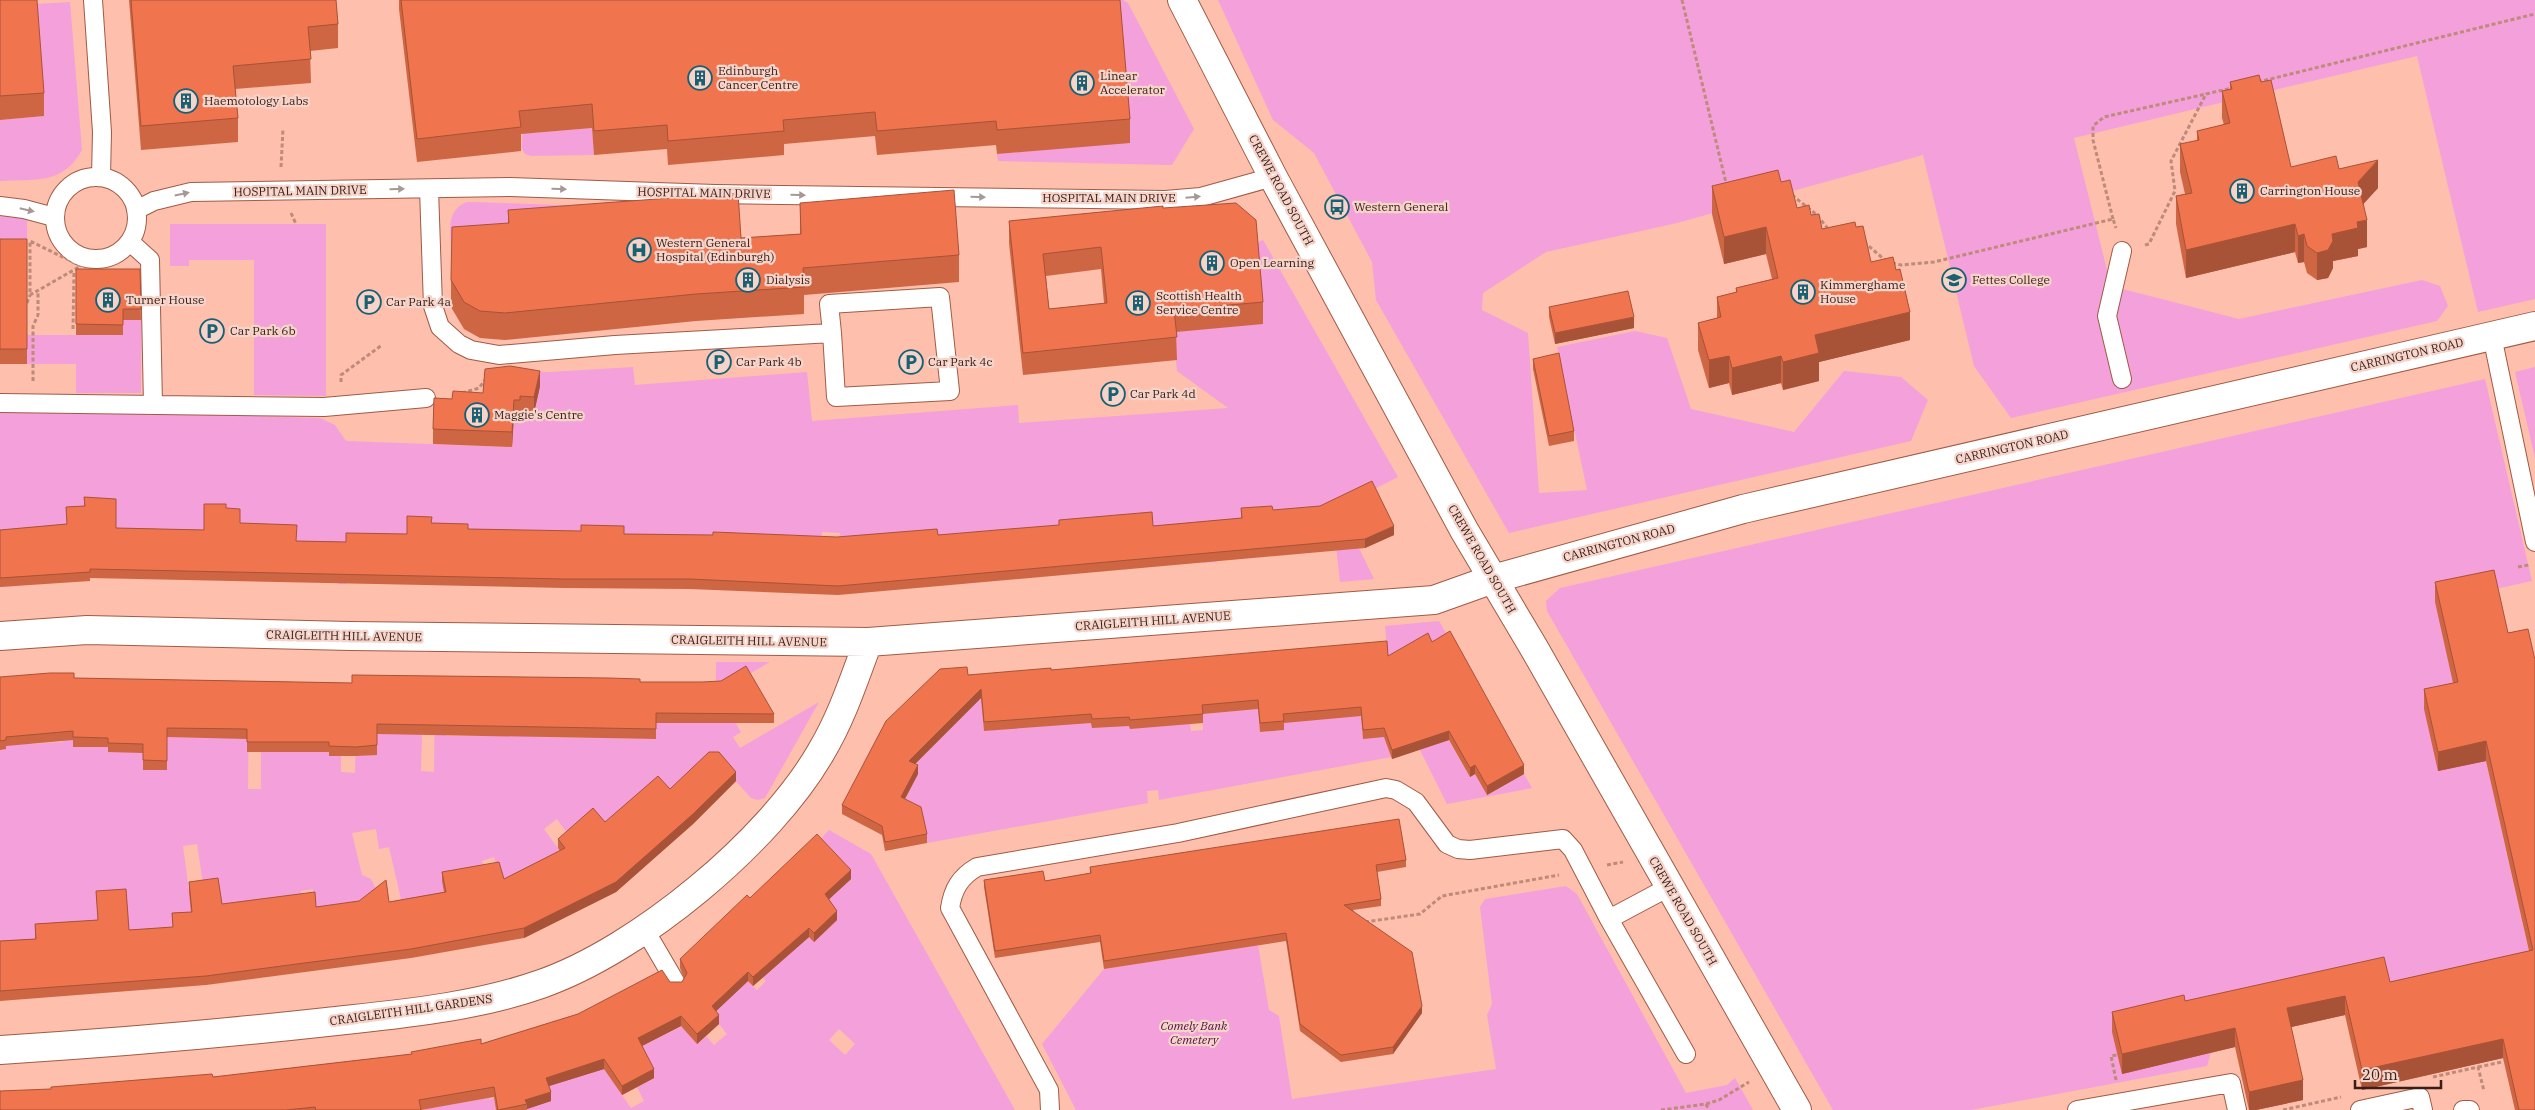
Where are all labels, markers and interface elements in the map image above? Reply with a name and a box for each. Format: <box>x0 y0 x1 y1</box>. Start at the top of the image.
place label: Edinburgh Cancer Centre <box>718 63 798 92</box>
building icon: Edinburgh Cancer Centre <box>687 65 713 91</box>
place label: Linear Accelerator <box>1100 68 1166 97</box>
building icon: Linear Accelerator <box>1069 70 1095 96</box>
building icon: Haemotology Labs <box>173 88 199 114</box>
place label: Haemotology Labs <box>204 93 309 108</box>
street label: CREWE ROAD SOUTH <box>1246 132 1317 248</box>
building icon: Carrington House <box>2229 178 2255 204</box>
street label: HOSPITAL MAIN DRIVE <box>233 182 367 199</box>
place label: Carrington House <box>2260 183 2360 198</box>
street label: HOSPITAL MAIN DRIVE <box>637 184 771 201</box>
one-way arrow <box>389 185 405 193</box>
one-way arrow <box>551 185 567 193</box>
one-way arrow <box>174 189 190 197</box>
street label: HOSPITAL MAIN DRIVE <box>1042 190 1176 205</box>
one-way arrow <box>791 191 807 199</box>
one-way arrow <box>971 193 987 201</box>
one-way arrow <box>1186 193 1202 201</box>
bus stop icon: Western General <box>1324 194 1350 220</box>
place label: Western General <box>1354 199 1449 214</box>
one-way arrow <box>20 206 35 214</box>
place label: Western General Hospital (Edinburgh) <box>656 235 775 264</box>
hospital icon: Western General Hospital (Edinburgh) <box>626 237 652 263</box>
building icon: Open Learning <box>1199 250 1225 276</box>
place label: Open Learning <box>1230 255 1315 270</box>
building icon: Dialysis <box>735 267 761 293</box>
school or university icon: Fettes College <box>1941 267 1967 293</box>
place label: Dialysis <box>766 272 810 287</box>
place label: Fettes College <box>1972 272 2050 287</box>
place label: Kimmerghame House <box>1820 277 1905 306</box>
building icon: Kimmerghame House <box>1790 279 1816 305</box>
building icon: Turner House <box>95 287 121 313</box>
place label: Scottish Health Service Centre <box>1156 288 1243 317</box>
parking icon: Car Park 4a <box>356 289 382 315</box>
building icon: Scottish Health Service Centre <box>1125 290 1151 316</box>
place label: Turner House <box>126 292 204 307</box>
place label: Car Park 4a <box>386 294 452 309</box>
parking icon: Car Park 6b <box>199 318 225 344</box>
place label: Car Park 6b <box>230 323 296 338</box>
street label: CARRINGTON ROAD <box>2349 334 2465 375</box>
parking icon: Car Park 4b <box>706 349 732 375</box>
parking icon: Car Park 4c <box>898 349 924 375</box>
place label: Car Park 4b <box>736 354 802 369</box>
place label: Car Park 4c <box>928 354 993 369</box>
parking icon: Car Park 4d <box>1100 381 1126 407</box>
place label: Car Park 4d <box>1130 386 1196 401</box>
building icon: Maggie's Centre <box>464 402 490 428</box>
place label: Maggie's Centre <box>494 407 583 422</box>
street label: CARRINGTON ROAD <box>1954 426 2070 467</box>
street label: CREWE ROAD SOUTH <box>1445 502 1520 616</box>
street label: CARRINGTON ROAD <box>1561 520 1676 565</box>
street label: CRAIGLEITH HILL AVENUE <box>1075 608 1231 633</box>
street label: CRAIGLEITH HILL AVENUE <box>266 627 422 644</box>
street label: CRAIGLEITH HILL AVENUE <box>671 632 827 649</box>
street label: CREWE ROAD SOUTH <box>1646 854 1721 968</box>
street label: CRAIGLEITH HILL GARDENS <box>329 991 493 1028</box>
park label: Comely Bank Cemetery <box>1161 1018 1228 1047</box>
scale bar <box>2355 1058 2441 1090</box>
text: 20 m <box>2362 1065 2398 1084</box>

